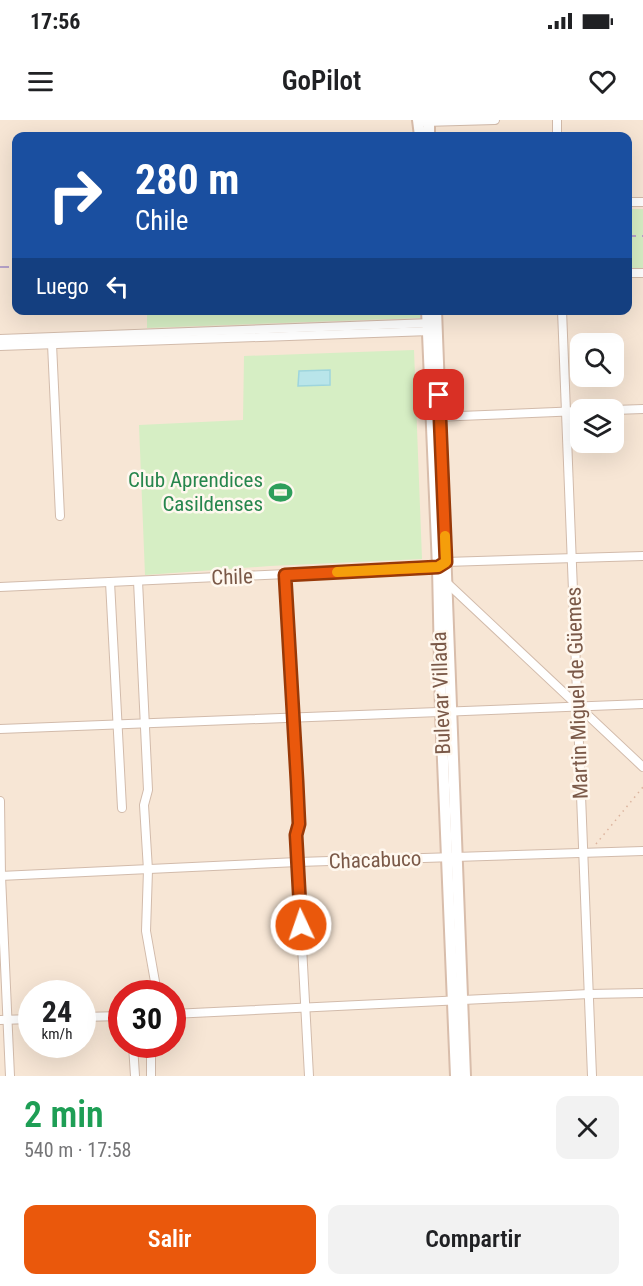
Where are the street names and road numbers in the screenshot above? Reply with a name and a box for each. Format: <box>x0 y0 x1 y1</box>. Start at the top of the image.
street label: Chile <box>211 564 253 590</box>
street label: Martin Miguel de Güemes <box>561 587 593 799</box>
street label: Bulevar Villada <box>427 631 455 755</box>
street label: Chacabuco <box>328 846 422 874</box>

